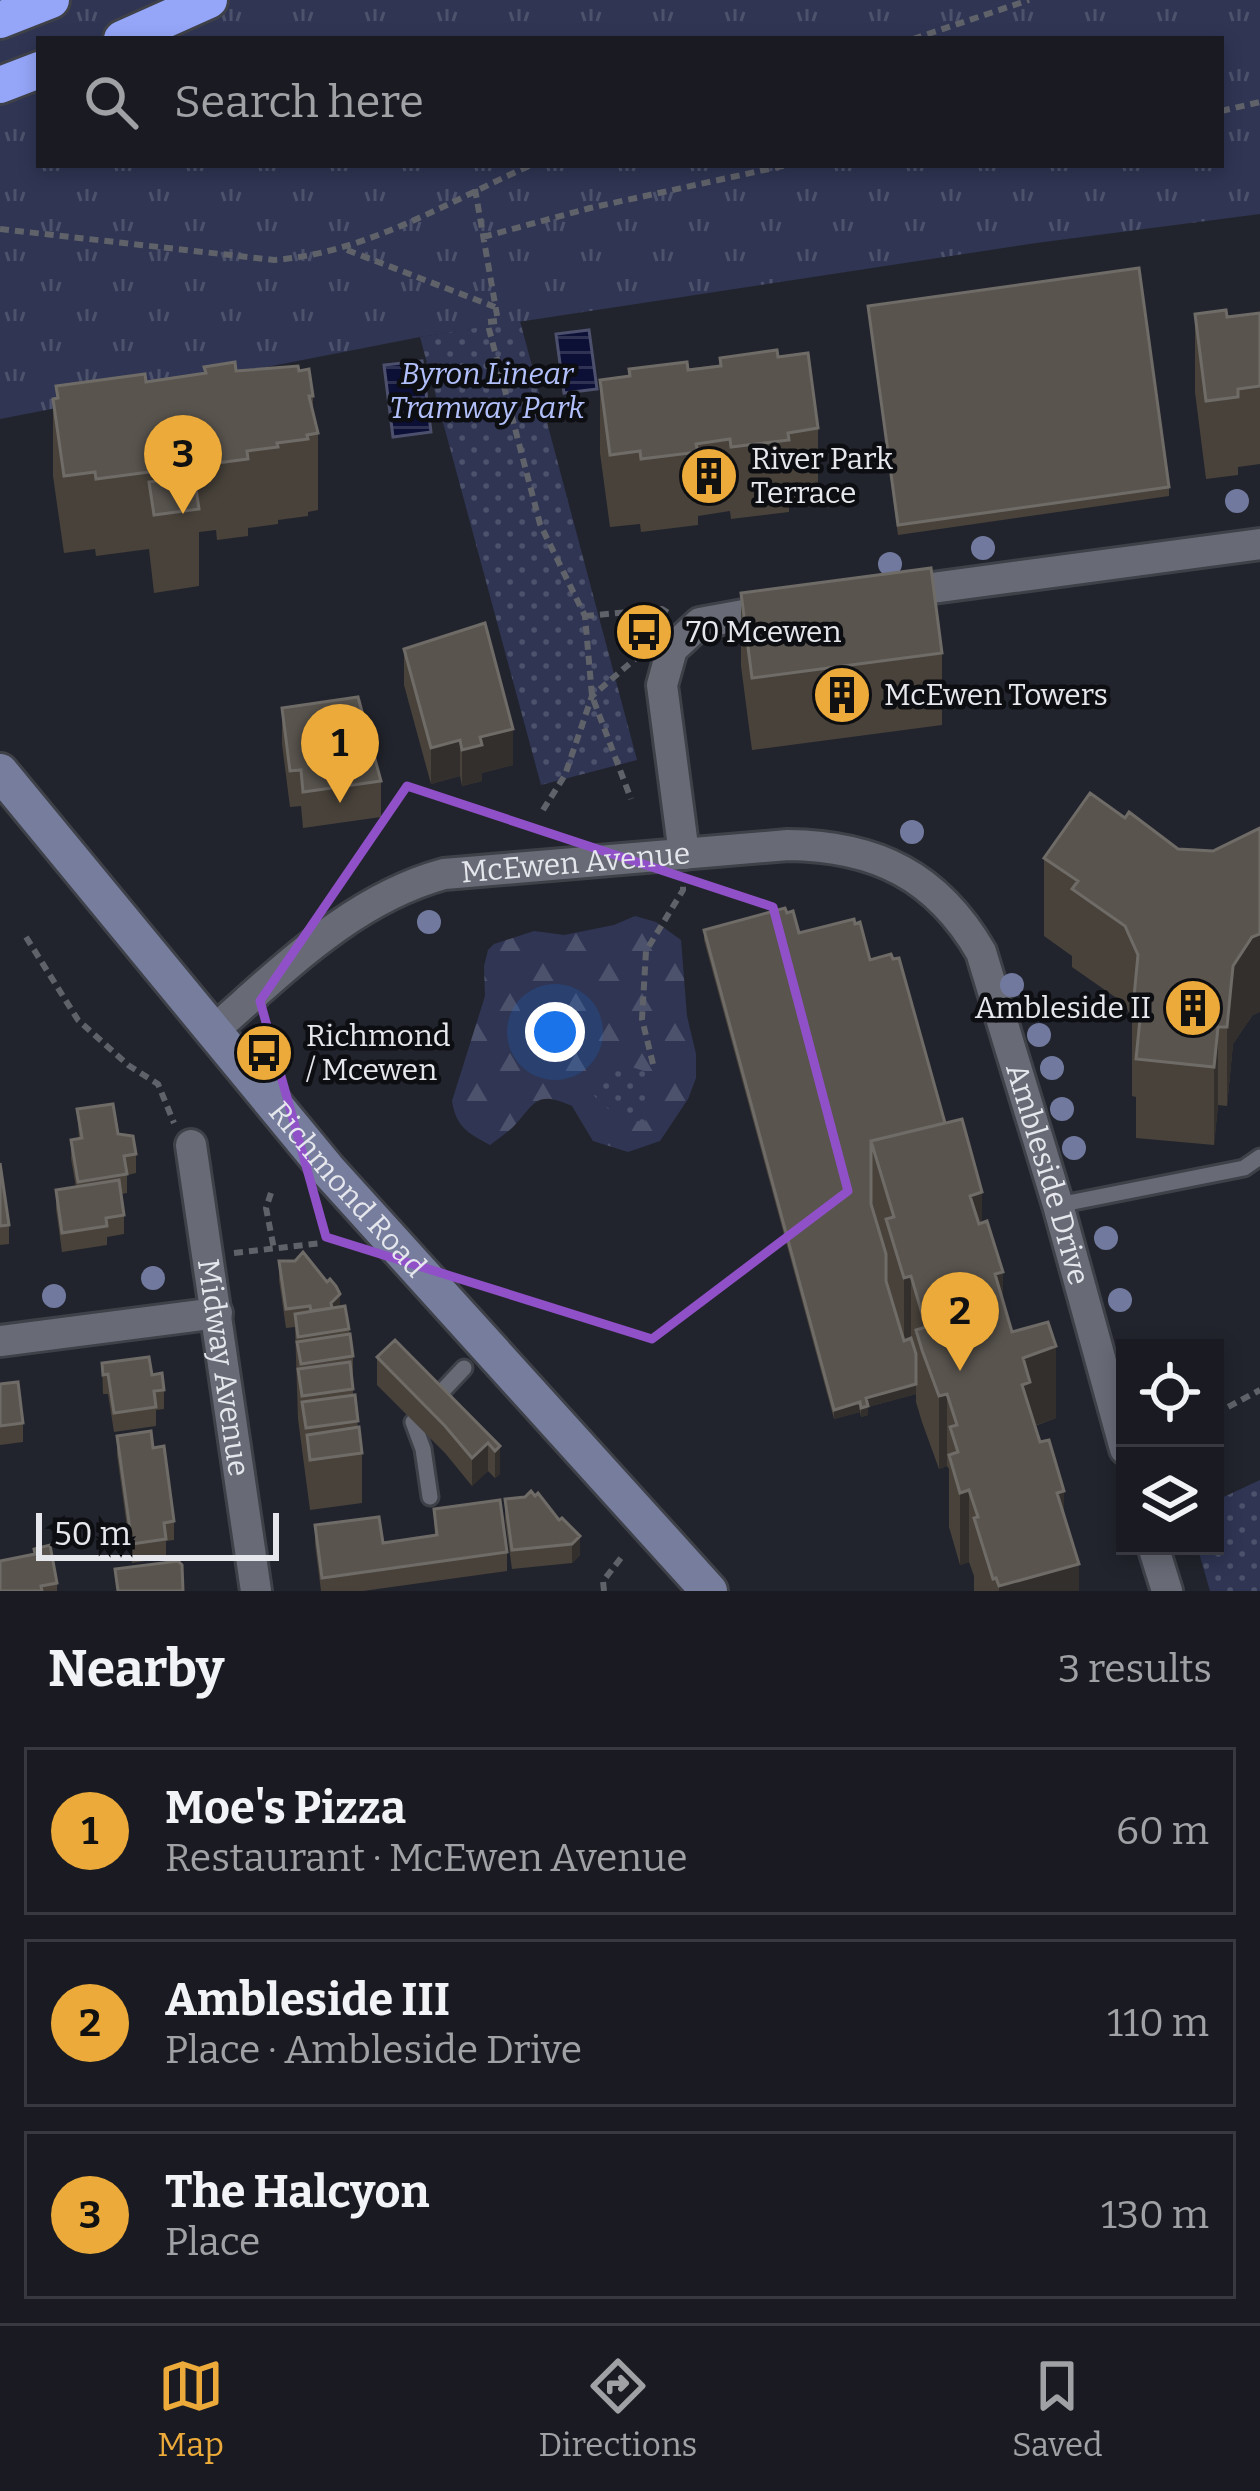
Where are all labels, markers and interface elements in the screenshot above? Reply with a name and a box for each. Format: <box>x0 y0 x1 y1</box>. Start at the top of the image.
search box <box>36 36 1224 168</box>
icon: search <box>78 69 144 135</box>
text: Search here <box>174 75 424 129</box>
park label: Byron Linear Tramway Park <box>389 356 585 426</box>
pin: 3 <box>144 415 222 514</box>
place label: River Park Terrace <box>751 441 893 511</box>
building icon: River Park Terrace <box>678 445 740 507</box>
bus stop icon: 70 Mcewen <box>613 601 675 663</box>
place label: 70 Mcewen <box>686 614 841 650</box>
building icon: McEwen Towers <box>811 664 873 726</box>
place label: McEwen Towers <box>884 677 1108 713</box>
pin: 1 <box>301 704 379 803</box>
street label: McEwen Avenue <box>460 835 692 890</box>
building icon: Ambleside II <box>1162 977 1224 1039</box>
place label: Ambleside II <box>975 990 1151 1026</box>
your location <box>525 1002 585 1062</box>
place label: Richmond / Mcewen <box>306 1018 451 1088</box>
bus stop icon: Richmond / Mcewen <box>233 1022 295 1084</box>
street label: Ambleside Drive <box>998 1059 1097 1289</box>
street label: Richmond Road <box>261 1094 434 1284</box>
street label: Midway Avenue <box>190 1257 257 1479</box>
pin: 2 <box>921 1272 999 1371</box>
map controls <box>1116 1339 1224 1555</box>
button: locate <box>1116 1339 1224 1447</box>
button: layers <box>1116 1447 1224 1555</box>
scale bar <box>36 1507 279 1560</box>
text: 50 m <box>54 1514 131 1554</box>
text: Nearby <box>48 1638 224 1700</box>
text: 3 results <box>1058 1646 1212 1692</box>
text: Moe's Pizza <box>165 1781 406 1835</box>
text: 1 <box>82 1808 98 1854</box>
text: 60 m <box>1116 1808 1209 1854</box>
text: Restaurant · McEwen Avenue <box>165 1835 687 1881</box>
text: Ambleside III <box>165 1973 450 2027</box>
text: 2 <box>79 2000 101 2046</box>
text: 110 m <box>1107 2000 1209 2046</box>
text: Place · Ambleside Drive <box>165 2027 582 2073</box>
text: The Halcyon <box>165 2165 429 2219</box>
text: 3 <box>79 2192 101 2238</box>
text: 130 m <box>1101 2192 1209 2238</box>
text: Place <box>165 2219 260 2265</box>
tab: Map <box>157 2353 224 2465</box>
tab: Directions <box>539 2353 697 2465</box>
tab: Saved <box>1012 2353 1103 2465</box>

